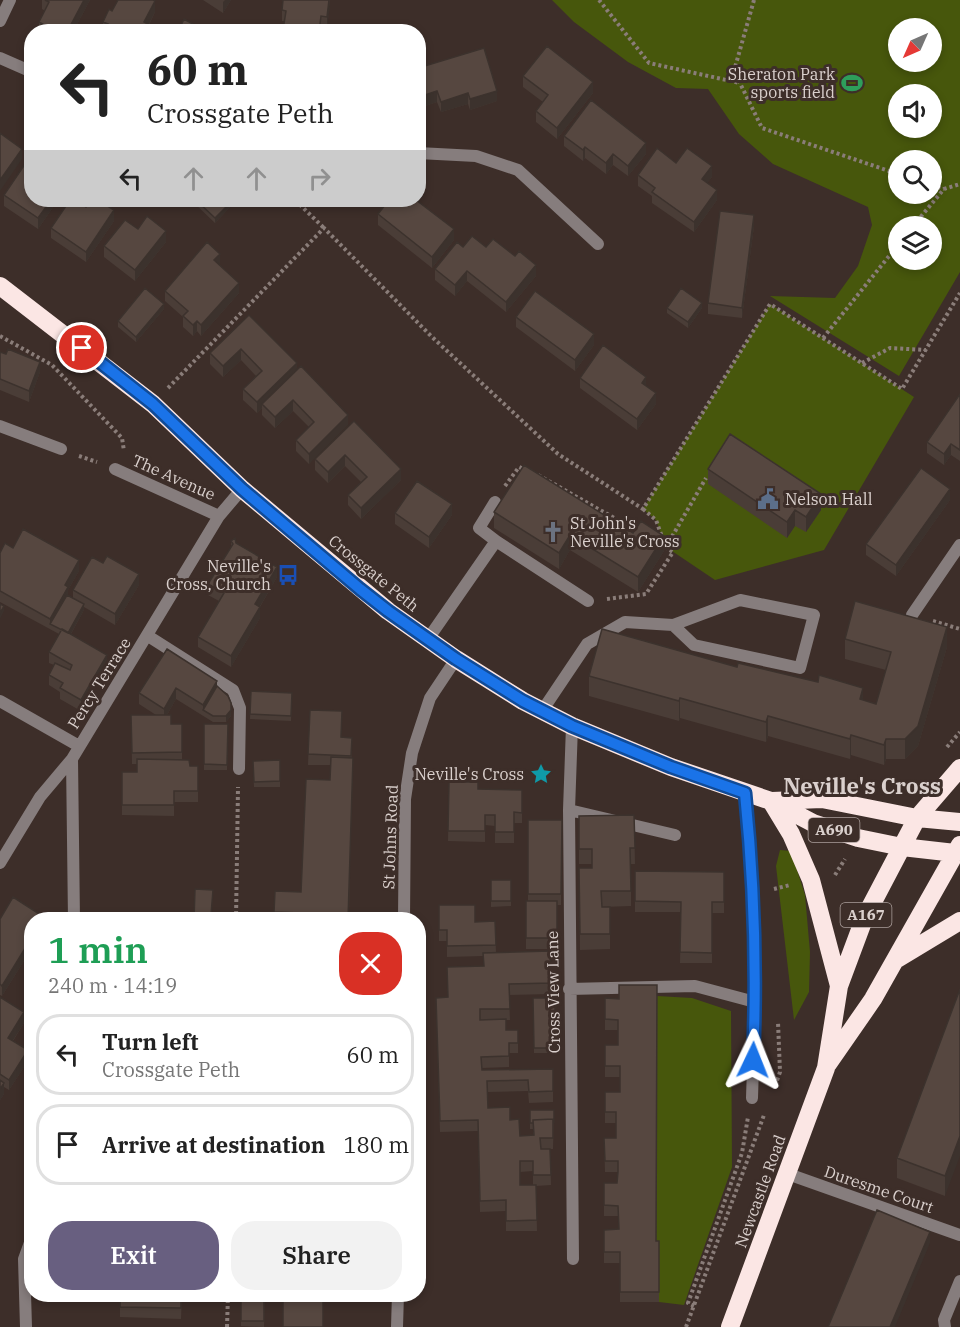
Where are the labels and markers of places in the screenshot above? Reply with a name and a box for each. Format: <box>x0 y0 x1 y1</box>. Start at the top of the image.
place label: Sheraton Park sports field <box>728 64 836 102</box>
sports icon: Sheraton Park sports field <box>840 71 864 95</box>
pin <box>56 322 107 373</box>
public building icon: Nelson Hall <box>756 487 780 511</box>
place label: Nelson Hall <box>785 489 873 509</box>
place label: St John's Neville's Cross <box>570 513 680 551</box>
church icon: St John's Neville's Cross <box>541 520 565 544</box>
place label: Neville's Cross, Church <box>166 556 271 594</box>
bus stop icon: Neville's Cross, Church <box>276 563 300 587</box>
place icon: Neville's Cross <box>529 762 553 786</box>
place label: Neville's Cross <box>414 764 524 784</box>

